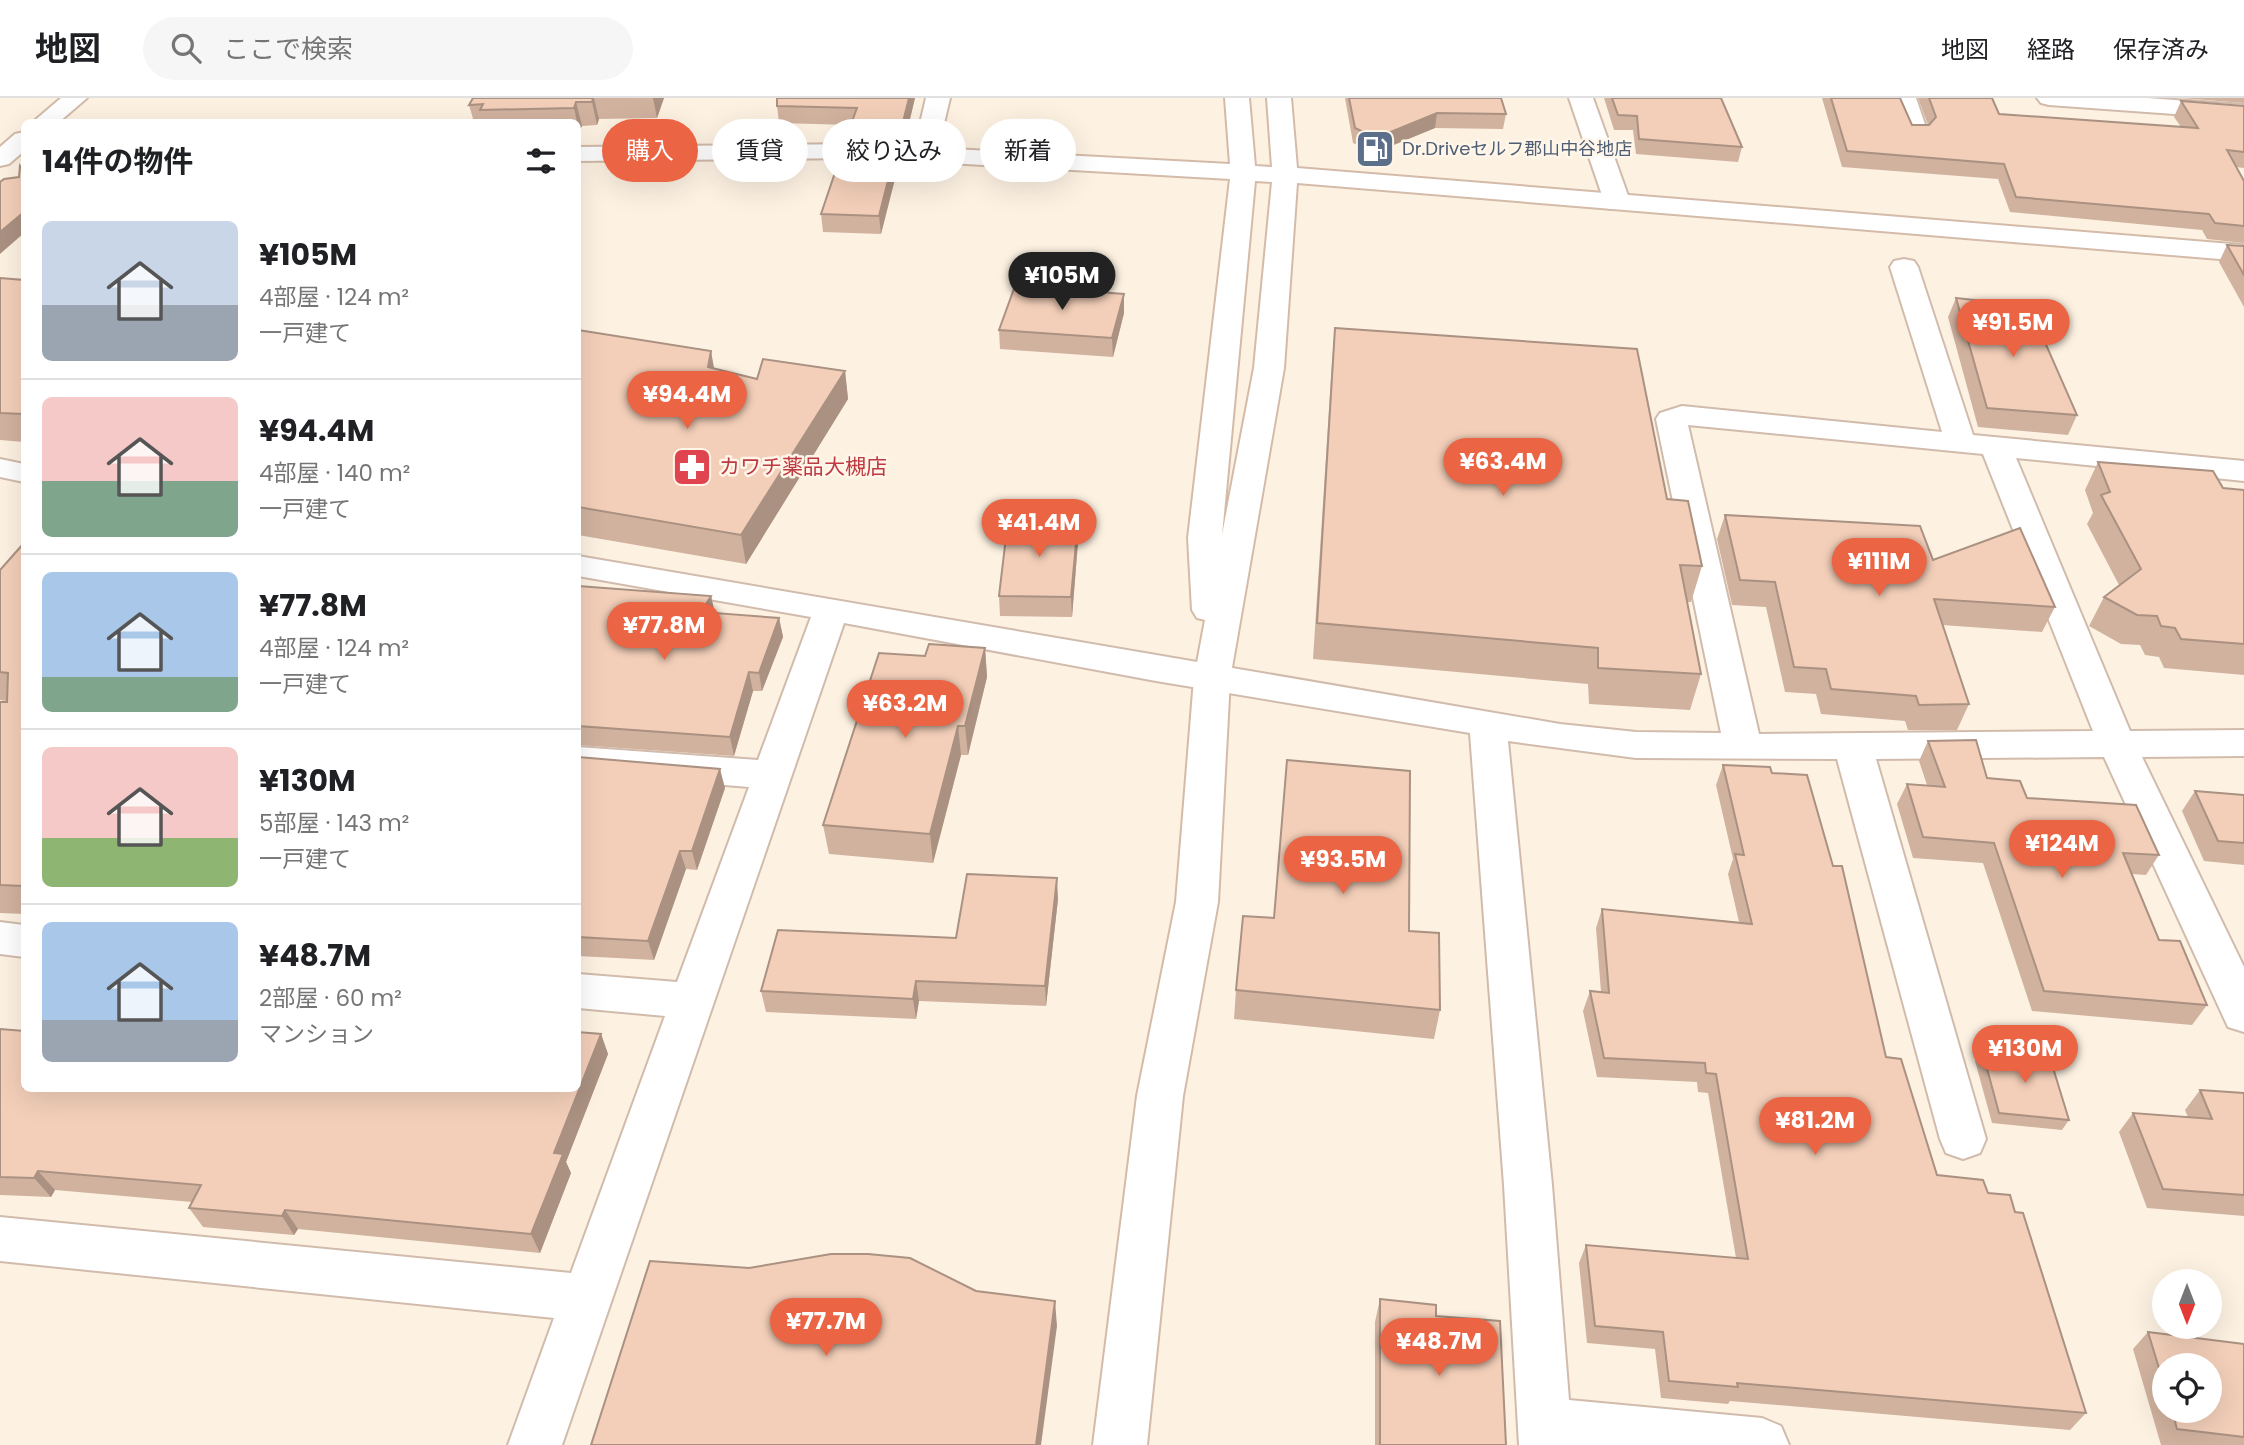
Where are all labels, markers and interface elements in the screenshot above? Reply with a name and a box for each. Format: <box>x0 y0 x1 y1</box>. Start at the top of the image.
search box <box>143 17 633 80</box>
text: 地図 <box>35 25 101 72</box>
icon: search <box>167 29 205 67</box>
text: ここで検索 <box>223 31 353 67</box>
text: 地図 <box>1941 33 1989 66</box>
text: 経路 <box>2027 33 2075 66</box>
text: 保存済み <box>2113 33 2209 66</box>
chip: 購入 <box>602 119 698 182</box>
chip: 賃貸 <box>712 119 808 182</box>
chip: 絞り込み <box>822 119 966 182</box>
chip: 新着 <box>980 119 1076 182</box>
fuel station icon: Dr.Driveセルフ郡山中谷地店 <box>1354 128 1396 170</box>
place label: Dr.Driveセルフ郡山中谷地店 <box>1402 136 1632 161</box>
text: 14件の物件 <box>42 140 194 183</box>
icon: filters <box>522 142 560 180</box>
text: ¥105M <box>259 233 357 276</box>
icon: home <box>98 249 182 333</box>
pin: ¥105M <box>1013 252 1111 312</box>
text: ¥105M <box>1024 259 1100 291</box>
text: 4部屋 · 124 m² <box>259 281 409 313</box>
pin: ¥91.5M <box>1956 300 2070 359</box>
text: ¥91.5M <box>1973 306 2053 338</box>
text: 一戸建て <box>259 317 351 349</box>
pin: ¥94.4M <box>630 372 744 431</box>
text: ¥94.4M <box>643 378 731 410</box>
text: ¥94.4M <box>259 409 374 452</box>
icon: home <box>98 425 182 509</box>
pin: ¥63.4M <box>1446 438 1560 498</box>
text: ¥63.4M <box>1459 445 1547 477</box>
pharmacy icon: カワチ薬品大槻店 <box>671 446 713 488</box>
place label: カワチ薬品大槻店 <box>719 452 887 481</box>
text: 4部屋 · 140 m² <box>259 457 410 489</box>
text: 一戸建て <box>259 493 351 525</box>
pin: ¥41.4M <box>982 500 1096 559</box>
text: ¥41.4M <box>998 506 1080 538</box>
pin: ¥111M <box>1830 538 1928 598</box>
text: ¥111M <box>1848 545 1910 577</box>
text: ¥77.8M <box>259 584 367 627</box>
icon: home <box>98 600 182 684</box>
pin: ¥77.8M <box>607 602 721 662</box>
text: ¥77.8M <box>623 609 705 641</box>
text: 4部屋 · 124 m² <box>259 632 409 664</box>
text: 一戸建て <box>259 668 351 700</box>
pin: ¥63.2M <box>848 680 962 740</box>
text: ¥63.2M <box>863 687 947 719</box>
text: ¥130M <box>259 759 356 802</box>
icon: home <box>98 775 182 859</box>
text: 5部屋 · 143 m² <box>259 807 409 839</box>
pin: ¥124M <box>2013 820 2111 880</box>
text: ¥124M <box>2025 827 2099 859</box>
pin: ¥93.5M <box>1286 836 1400 896</box>
text: 一戸建て <box>259 843 351 875</box>
text: ¥93.5M <box>1300 843 1386 875</box>
text: ¥48.7M <box>259 934 371 977</box>
icon: home <box>98 950 182 1034</box>
text: 2部屋 · 60 m² <box>259 982 402 1014</box>
text: マンション <box>259 1018 374 1050</box>
pin: ¥130M <box>1976 1026 2074 1085</box>
text: ¥130M <box>1988 1032 2062 1064</box>
pin: ¥81.2M <box>1758 1098 1872 1157</box>
text: ¥81.2M <box>1775 1104 1855 1136</box>
north arrow <box>2152 1269 2222 1339</box>
map controls <box>2152 1269 2222 1423</box>
pin: ¥77.7M <box>769 1298 883 1358</box>
text: ¥77.7M <box>786 1305 866 1337</box>
pin: ¥48.7M <box>1382 1318 1496 1378</box>
text: ¥48.7M <box>1396 1325 1482 1357</box>
button: locate <box>2152 1353 2222 1423</box>

